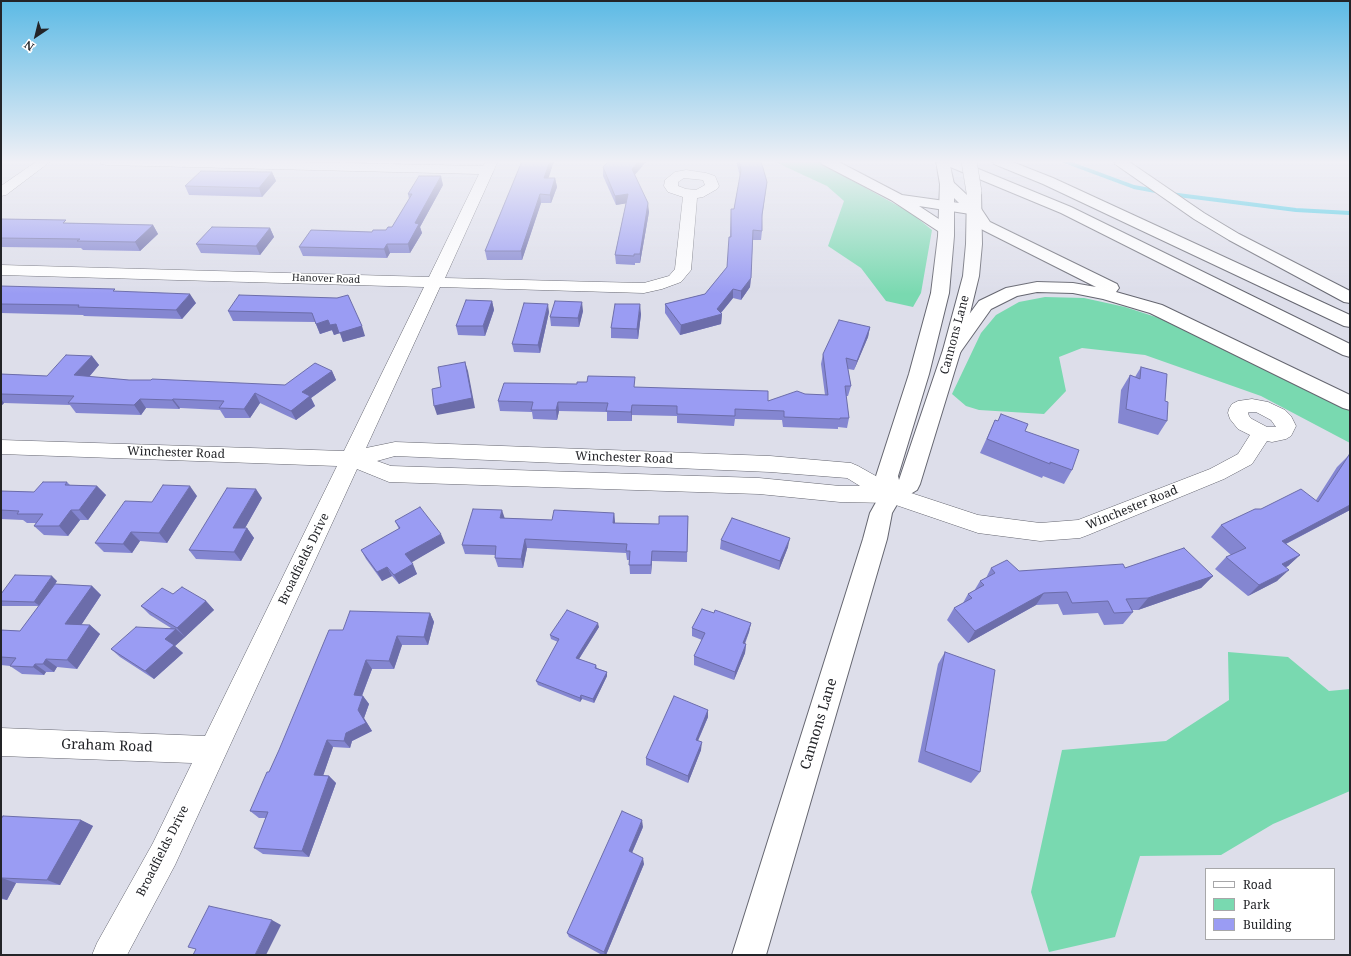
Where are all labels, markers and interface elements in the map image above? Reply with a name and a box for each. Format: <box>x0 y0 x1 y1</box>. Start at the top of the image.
north arrow <box>16 16 56 56</box>
text: N <box>21 38 37 55</box>
street label: Hanover Road <box>292 272 360 286</box>
street label: Cannons Lane <box>938 294 972 376</box>
street label: Winchester Road <box>127 444 225 462</box>
street label: Winchester Road <box>575 449 673 467</box>
street label: Winchester Road <box>1084 483 1180 533</box>
street label: Broadfields Drive <box>276 511 332 607</box>
street label: Cannons Lane <box>797 676 841 772</box>
street label: Graham Road <box>61 736 153 756</box>
street label: Broadfields Drive <box>134 803 192 899</box>
legend <box>1205 868 1335 940</box>
text: Road <box>1243 876 1272 893</box>
text: Park <box>1243 896 1270 913</box>
text: Building <box>1243 916 1291 933</box>

